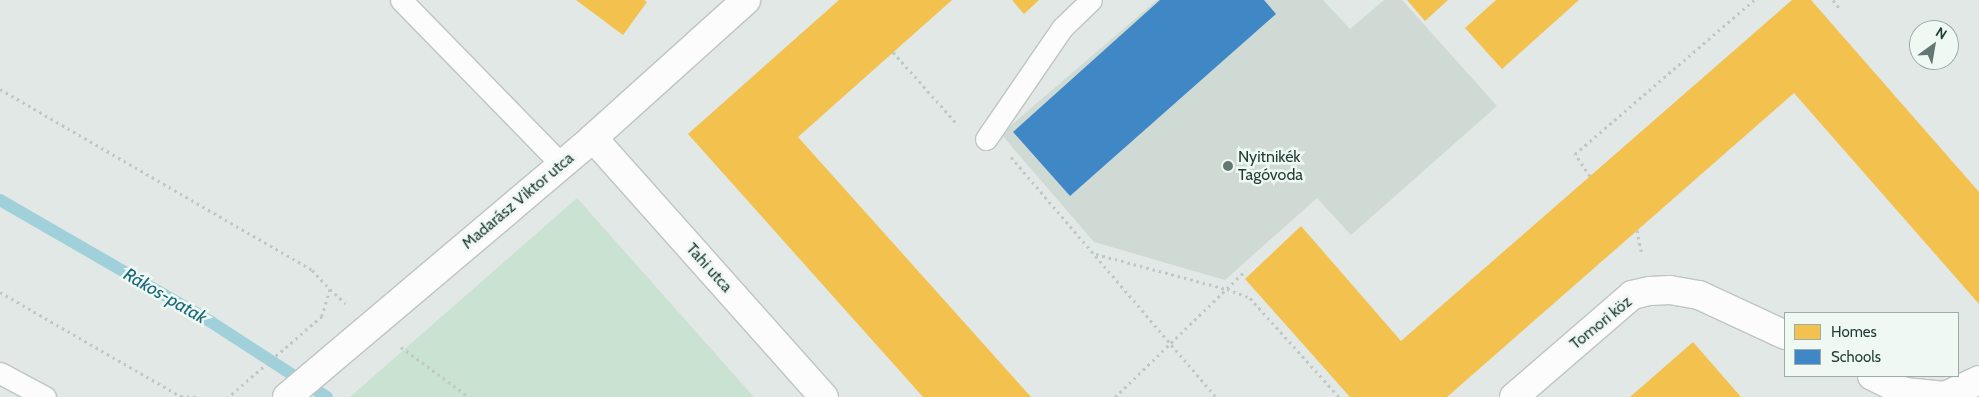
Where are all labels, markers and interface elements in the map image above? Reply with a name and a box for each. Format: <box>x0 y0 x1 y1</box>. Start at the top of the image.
north arrow <box>1909 20 1959 70</box>
text: N <box>1932 23 1950 43</box>
place label: Nyitnikék Tagóvoda <box>1238 147 1303 185</box>
street label: Madarász Viktor utca <box>458 149 578 253</box>
marker: Nyitnikék Tagóvoda <box>1222 160 1234 172</box>
street label: Tahi utca <box>682 239 736 297</box>
water label: Rákos-patak <box>120 264 210 328</box>
street label: Tomori köz <box>1566 292 1636 354</box>
legend <box>1784 312 1959 377</box>
text: Homes <box>1831 323 1877 341</box>
text: Schools <box>1831 348 1881 366</box>

